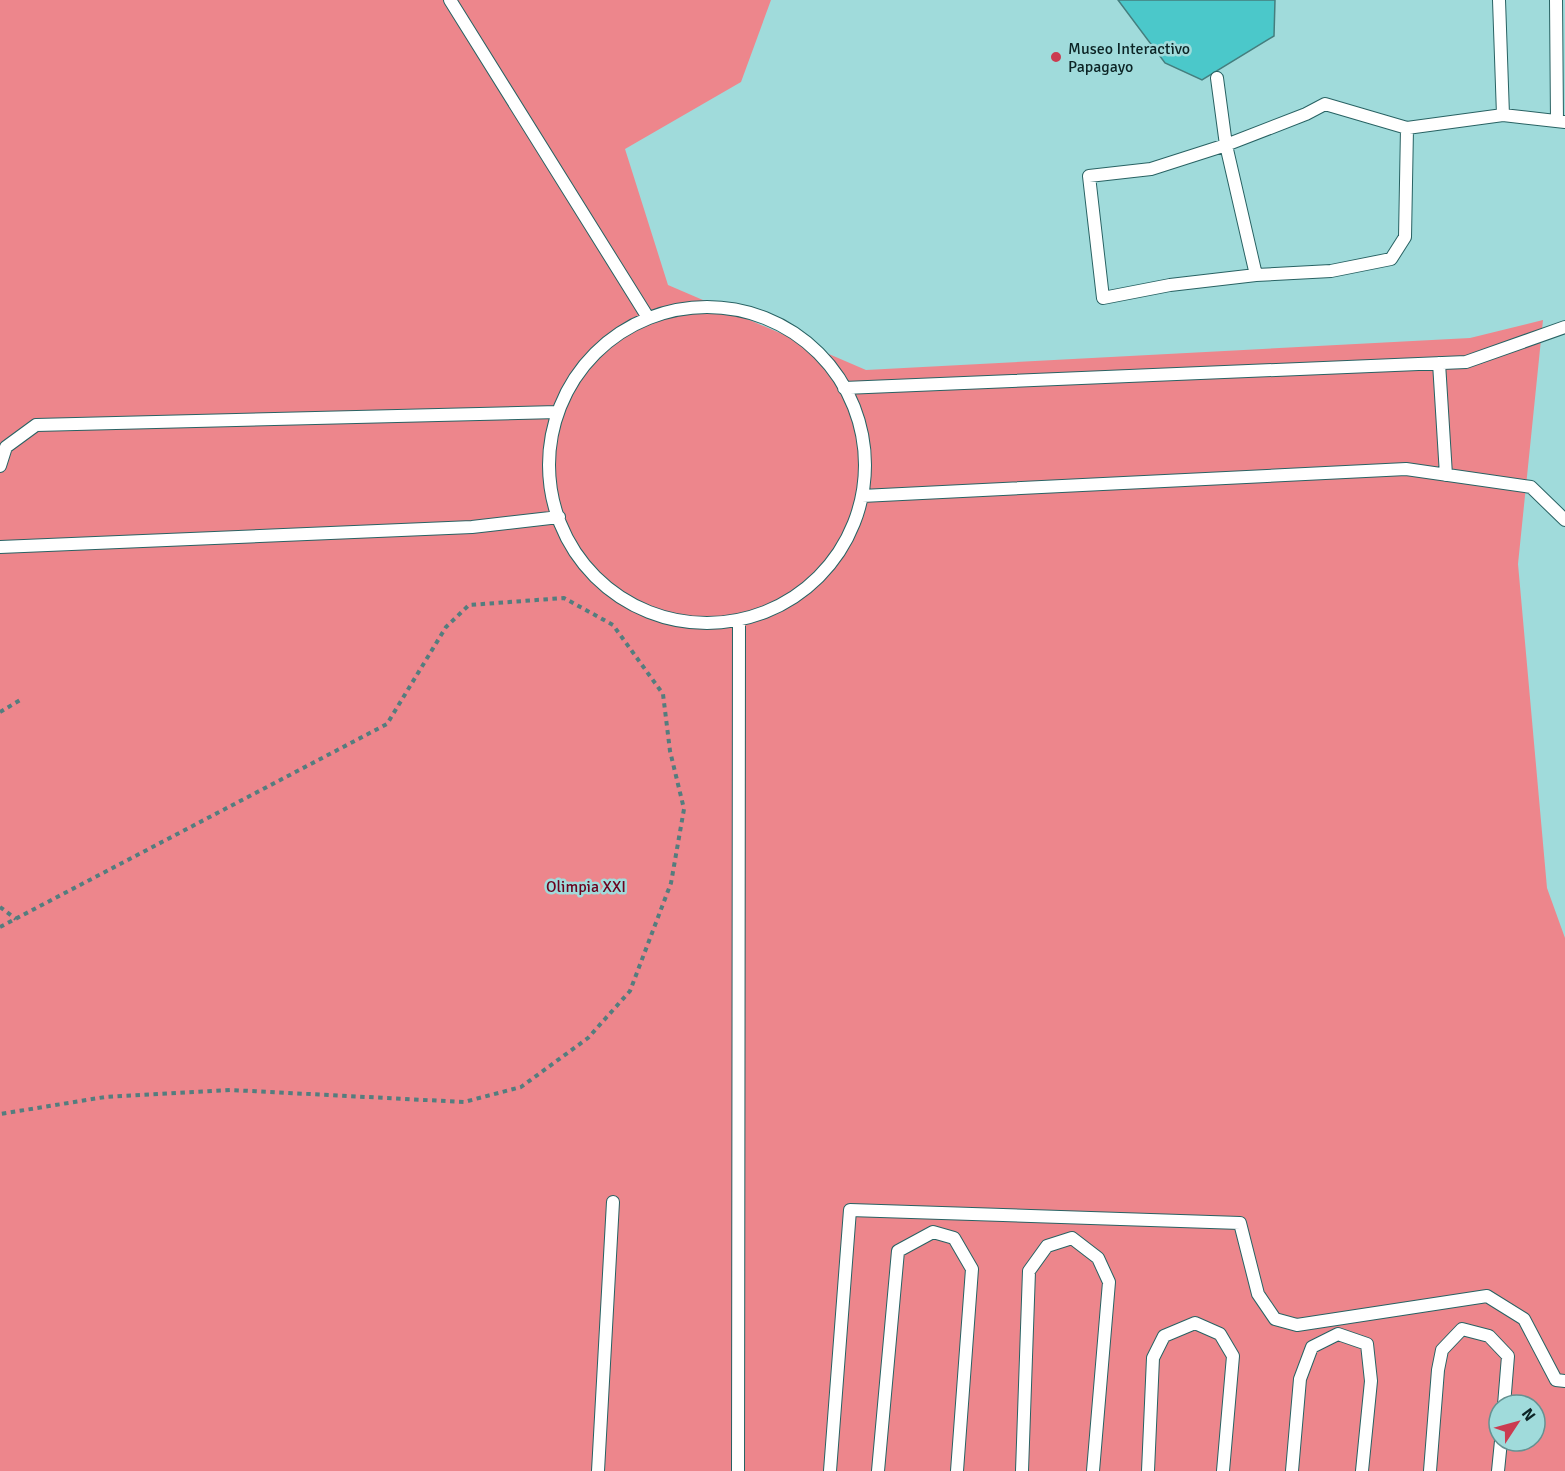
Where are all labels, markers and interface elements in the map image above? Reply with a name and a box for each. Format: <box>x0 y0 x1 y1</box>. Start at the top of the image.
place label: Museo Interactivo Papagayo <box>1068 39 1190 77</box>
marker: Museo Interactivo Papagayo <box>1049 50 1063 64</box>
park label: Olimpia XXI <box>546 877 626 897</box>
north arrow <box>1487 1393 1547 1453</box>
text: N <box>1517 1404 1540 1425</box>

